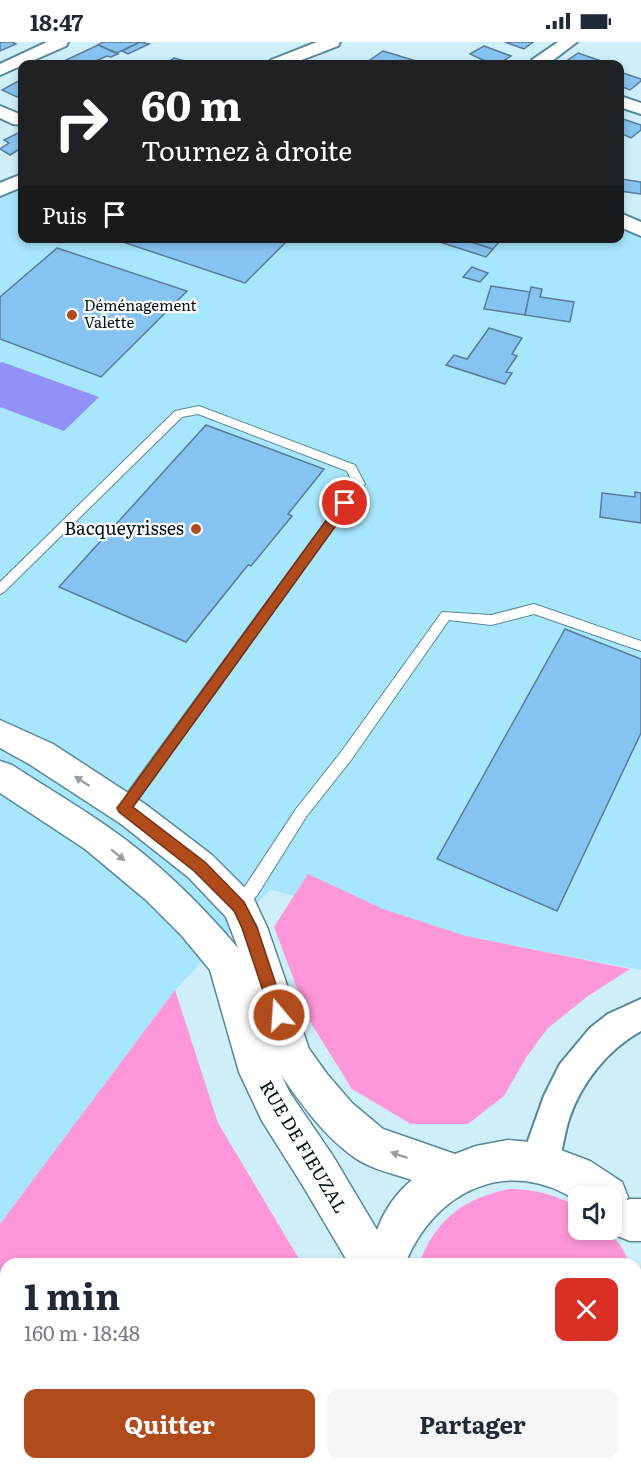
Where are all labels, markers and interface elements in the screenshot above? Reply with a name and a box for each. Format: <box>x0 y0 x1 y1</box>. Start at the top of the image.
text: 18:47 <box>30 5 83 38</box>
text: 60 m <box>141 72 242 134</box>
icon: right <box>42 84 120 162</box>
text: Tournez à droite <box>141 129 352 169</box>
text: Puis <box>42 198 86 231</box>
icon: arrive <box>98 198 131 231</box>
place label: Déménagement Valette <box>84 293 197 333</box>
marker: Déménagement Valette <box>65 308 79 322</box>
pin <box>319 477 370 528</box>
icon: arrive <box>328 486 361 519</box>
place label: Bacqueyrisses <box>64 514 184 541</box>
marker: Bacqueyrisses <box>189 522 203 536</box>
one-way arrow <box>74 776 90 787</box>
one-way arrow <box>110 849 126 862</box>
position arrow <box>247 983 311 1047</box>
street label: RUE DE FIEUZAL <box>254 1075 355 1218</box>
one-way arrow <box>390 1149 408 1159</box>
map controls <box>568 1186 622 1240</box>
button: sound <box>568 1186 622 1240</box>
text: 1 min <box>24 1268 120 1321</box>
button: close <box>555 1278 618 1341</box>
text: 160 m · 18:48 <box>24 1317 140 1347</box>
button: Quitter <box>24 1389 315 1458</box>
button: Partager <box>327 1389 618 1458</box>

